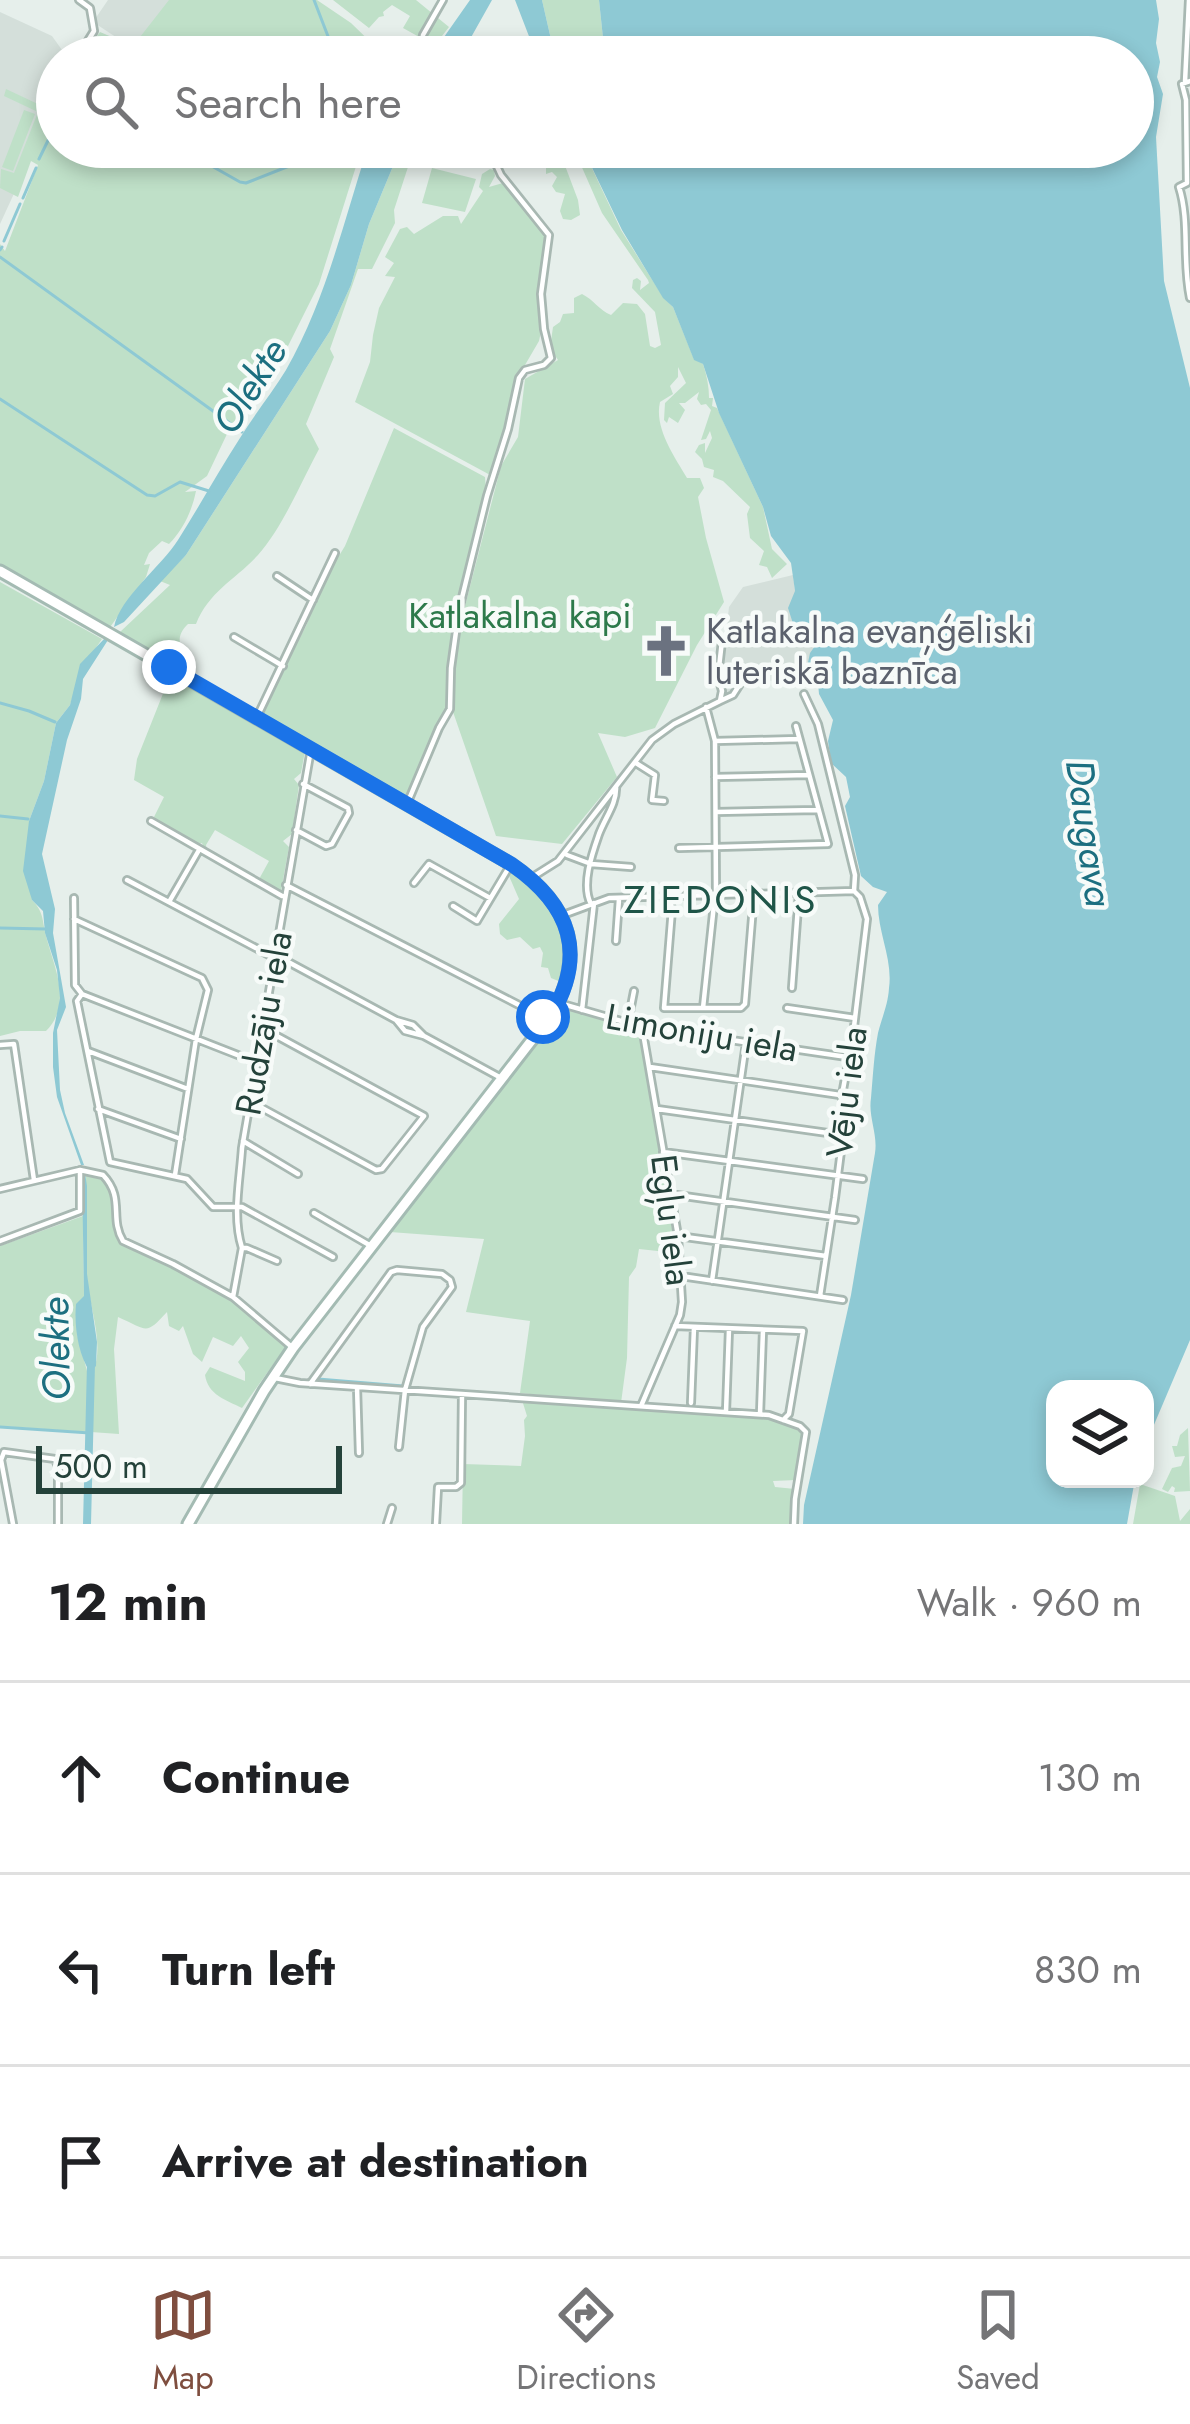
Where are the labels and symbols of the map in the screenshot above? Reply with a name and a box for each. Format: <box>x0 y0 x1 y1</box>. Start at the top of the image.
water label: Olekte <box>198 327 301 445</box>
park label: Katlakalna kapi <box>408 589 632 641</box>
place label: Katlakalna evaņģēliski luteriskā baznīca <box>706 604 1033 697</box>
church icon: Katlakalna evaņģēliski luteriskā baznīca <box>637 622 695 680</box>
route end <box>142 640 196 694</box>
water label: Daugava <box>1051 756 1128 911</box>
district label: ZIEDONIS <box>624 871 818 928</box>
street label: Rudzāju iela <box>221 927 305 1119</box>
route start <box>516 990 570 1044</box>
street label: Limoniju iela <box>602 990 802 1074</box>
street label: Vēju iela <box>812 1024 880 1160</box>
street label: Egļu iela <box>638 1151 706 1289</box>
water label: Olekte <box>26 1296 85 1401</box>
scale bar <box>36 1440 342 1493</box>

